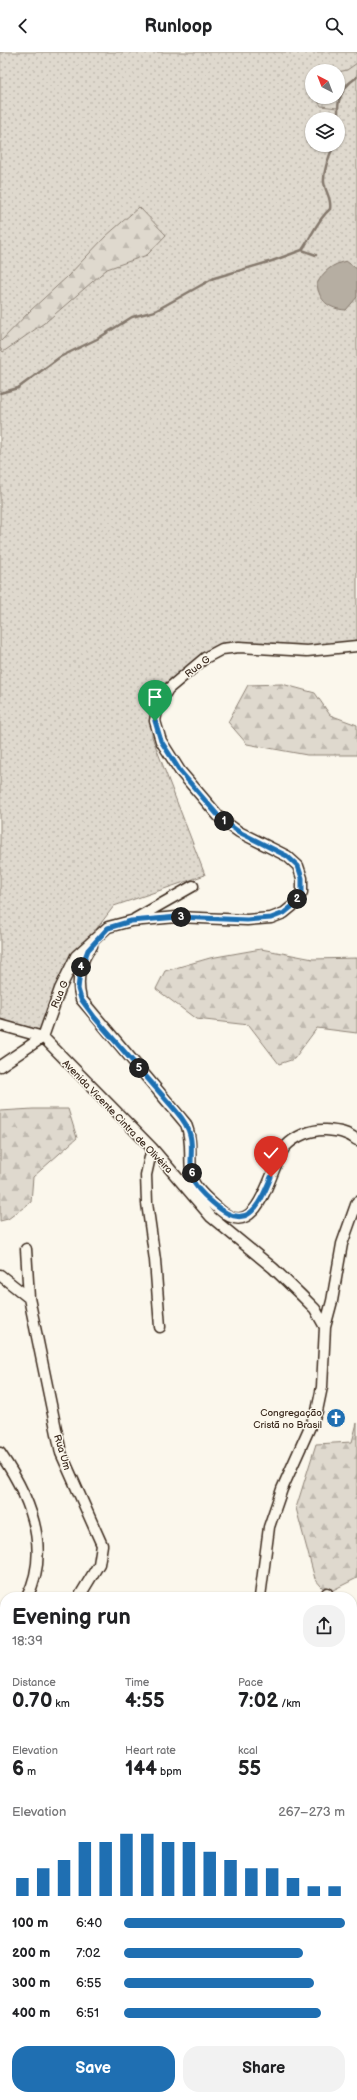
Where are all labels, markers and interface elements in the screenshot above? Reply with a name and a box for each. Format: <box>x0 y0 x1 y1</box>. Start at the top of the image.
icon: back <box>12 15 34 37</box>
icon: search <box>323 15 345 37</box>
text: Runloop <box>145 16 212 37</box>
north arrow <box>305 64 345 104</box>
map controls <box>305 64 345 152</box>
button: layers <box>305 112 345 152</box>
street label: Rua G <box>183 653 213 680</box>
pin <box>138 680 172 721</box>
icon: arrive <box>144 686 166 708</box>
pin: 1 <box>214 811 234 831</box>
text: 1 <box>222 814 226 827</box>
pin: 2 <box>287 889 307 909</box>
text: 2 <box>294 892 300 905</box>
pin: 3 <box>171 907 191 927</box>
text: 3 <box>178 910 184 923</box>
pin: 4 <box>71 957 91 977</box>
text: 4 <box>78 960 84 973</box>
street label: Rua G <box>49 978 71 1010</box>
street label: Avenida Vicente Cintra de Olivéira <box>60 1057 175 1176</box>
pin: 5 <box>129 1058 149 1078</box>
text: 5 <box>136 1061 142 1074</box>
pin <box>254 1136 288 1177</box>
icon: check <box>260 1142 282 1164</box>
pin: 6 <box>182 1163 202 1183</box>
text: 6 <box>189 1166 195 1179</box>
place label: Congregação Cristã no Brasil <box>253 1407 322 1431</box>
church icon: Congregação Cristã no Brasil <box>325 1407 347 1429</box>
street label: Rua Um <box>51 1433 73 1472</box>
text: Evening run <box>12 1604 131 1631</box>
button: share <box>303 1605 345 1647</box>
text: 18:39 <box>12 1633 43 1649</box>
text: Distance <box>12 1676 56 1689</box>
text: Time <box>125 1676 149 1689</box>
text: Pace <box>238 1676 263 1689</box>
text: 0.70 <box>12 1689 52 1713</box>
text: 4:55 <box>125 1689 165 1713</box>
text: 7:02 <box>238 1689 278 1713</box>
text: km <box>52 1697 70 1710</box>
text: /km <box>278 1697 301 1710</box>
text: Elevation <box>12 1744 58 1757</box>
text: Heart rate <box>125 1744 176 1757</box>
text: kcal <box>238 1744 258 1757</box>
text: 6 <box>12 1757 24 1781</box>
text: 144 <box>125 1757 157 1781</box>
text: 55 <box>238 1757 261 1781</box>
text: m <box>24 1765 36 1778</box>
text: bpm <box>157 1765 182 1778</box>
text: Elevation <box>12 1804 66 1820</box>
text: 267–273 m <box>278 1804 345 1820</box>
text: 100 m <box>12 1915 48 1931</box>
text: 6:40 <box>76 1915 102 1931</box>
text: 200 m <box>12 1945 50 1961</box>
text: 7:02 <box>76 1945 100 1961</box>
text: 300 m <box>12 1975 50 1991</box>
text: 6:55 <box>76 1975 101 1991</box>
text: 400 m <box>12 2005 50 2021</box>
text: 6:51 <box>76 2005 99 2021</box>
button: Save <box>12 2046 175 2092</box>
button: Share <box>183 2046 345 2092</box>

